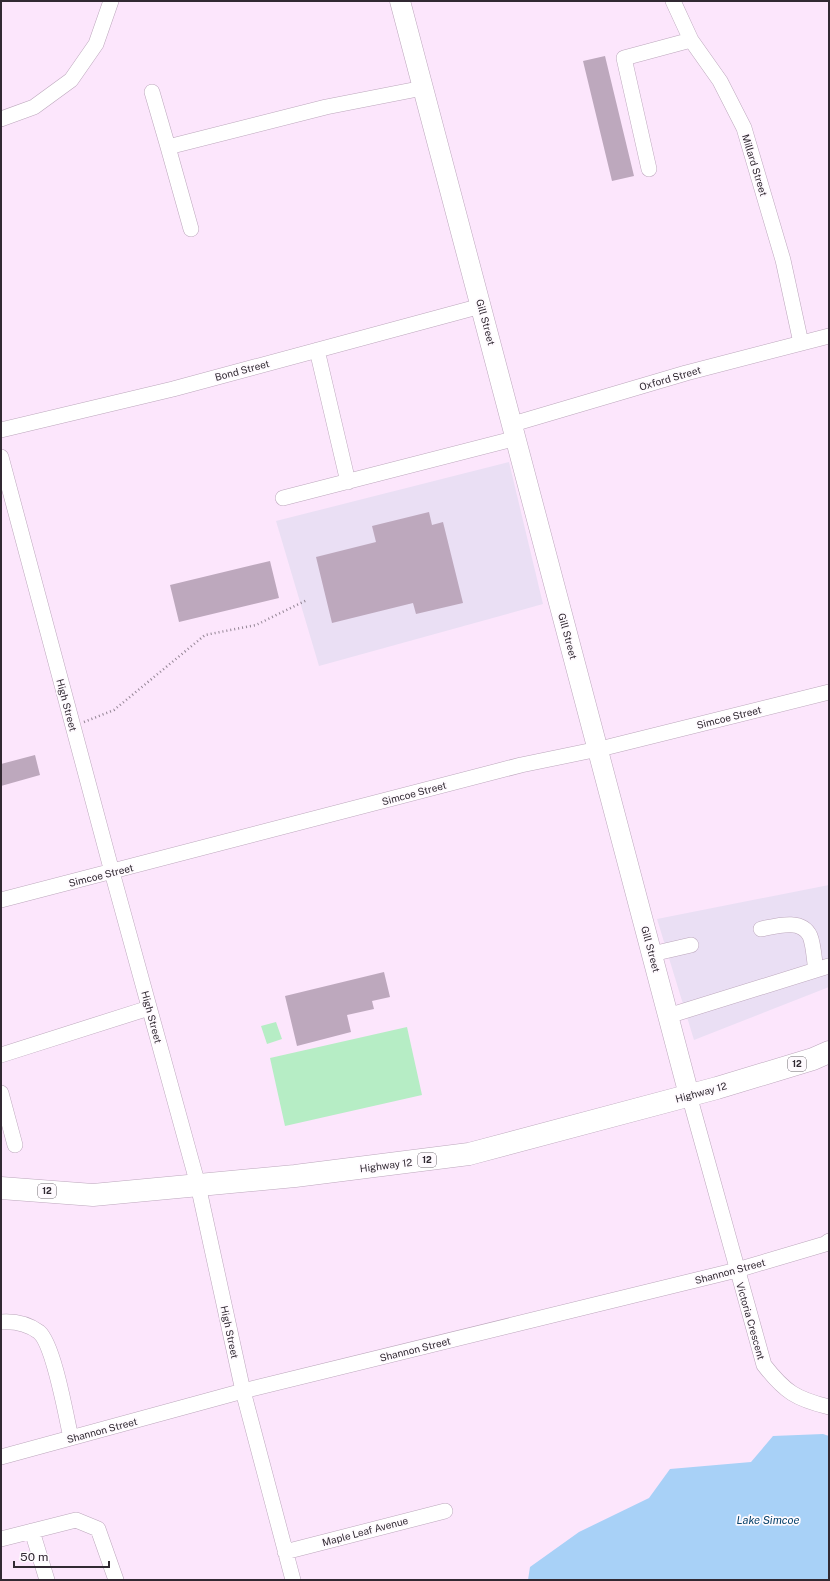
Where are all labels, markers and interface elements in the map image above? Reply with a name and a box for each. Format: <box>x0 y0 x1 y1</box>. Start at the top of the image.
street label: Millard Street <box>740 133 770 198</box>
street label: Gill Street <box>474 298 498 347</box>
street label: Bond Street <box>214 357 271 383</box>
street label: Oxford Street <box>638 363 702 393</box>
street label: Gill Street <box>556 612 580 661</box>
street label: High Street <box>54 677 80 733</box>
street label: Simcoe Street <box>695 703 763 731</box>
street label: Simcoe Street <box>380 779 448 807</box>
street label: Simcoe Street <box>67 861 135 889</box>
street label: Gill Street <box>639 925 663 974</box>
street label: High Street <box>139 989 165 1045</box>
road number: 12 <box>788 1057 806 1071</box>
street label: Highway 12 <box>674 1079 728 1105</box>
road number: 12 <box>418 1153 436 1167</box>
street label: Highway 12 <box>359 1156 413 1174</box>
road number: 12 <box>38 1184 56 1198</box>
street label: Shannon Street <box>693 1256 767 1286</box>
street label: Victoria Crescent <box>734 1281 768 1361</box>
street label: High Street <box>219 1304 241 1360</box>
street label: Shannon Street <box>378 1334 452 1364</box>
street label: Shannon Street <box>65 1415 139 1445</box>
street label: Maple Leaf Avenue <box>321 1514 410 1548</box>
water label: Lake Simcoe <box>737 1514 799 1526</box>
scale bar <box>14 1543 109 1569</box>
text: 50 m <box>20 1550 48 1564</box>

